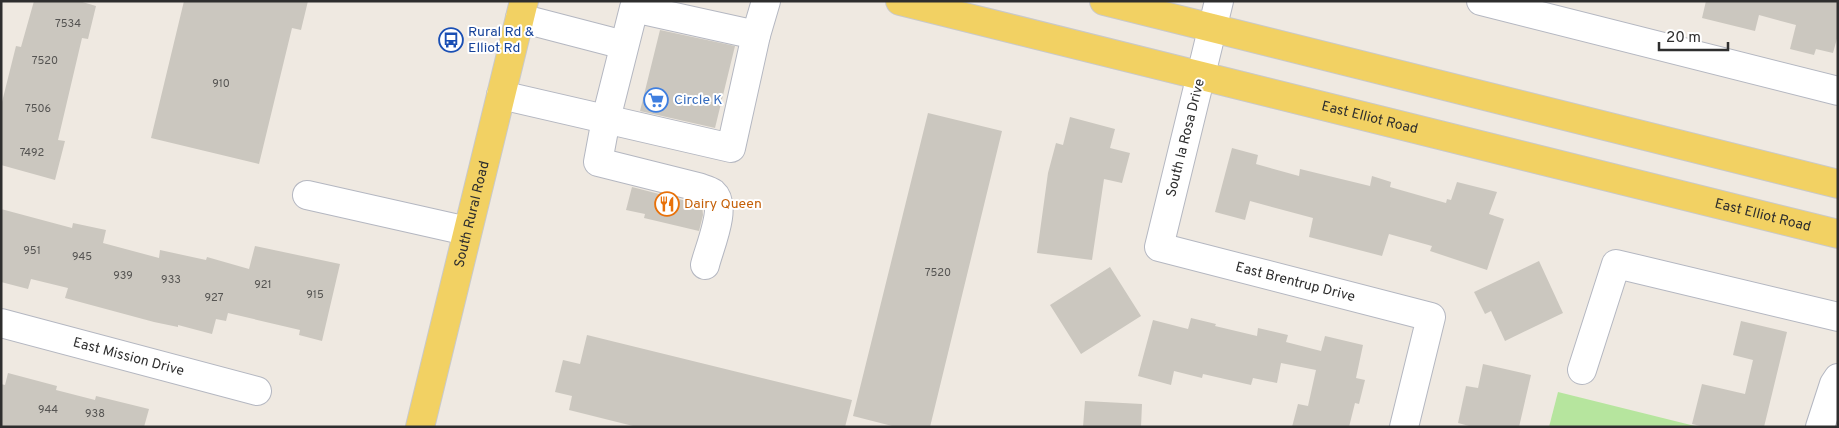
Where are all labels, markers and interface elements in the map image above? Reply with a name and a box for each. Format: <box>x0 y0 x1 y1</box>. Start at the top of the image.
house number: 7534 <box>55 17 81 31</box>
scale bar <box>1659 20 1728 52</box>
place label: Rural Rd & Elliot Rd <box>468 24 535 57</box>
bus stop icon: Rural Rd & Elliot Rd <box>438 27 464 53</box>
text: 20 m <box>1666 29 1701 48</box>
house number: 7520 <box>32 54 58 68</box>
house number: 910 <box>212 77 230 91</box>
street label: South la Rosa Drive <box>1163 77 1209 199</box>
supermarket icon: Circle K <box>643 87 669 113</box>
place label: Circle K <box>674 92 722 109</box>
street label: East Elliot Road <box>1320 98 1420 138</box>
house number: 7506 <box>25 102 51 116</box>
house number: 7492 <box>20 146 44 160</box>
street label: South Rural Road <box>451 159 493 269</box>
restaurant icon: Dairy Queen <box>654 191 680 217</box>
street label: East Elliot Road <box>1713 195 1813 235</box>
place label: Dairy Queen <box>684 196 762 213</box>
house number: 951 <box>23 244 41 258</box>
house number: 945 <box>72 250 92 264</box>
street label: East Brentrup Drive <box>1234 259 1357 306</box>
house number: 7520 <box>925 266 951 280</box>
house number: 939 <box>113 269 133 283</box>
house number: 933 <box>161 273 181 287</box>
house number: 921 <box>254 278 272 292</box>
house number: 915 <box>306 288 324 302</box>
house number: 927 <box>205 291 224 305</box>
street label: East Mission Drive <box>71 334 186 380</box>
house number: 944 <box>38 403 58 417</box>
house number: 938 <box>85 407 105 421</box>

